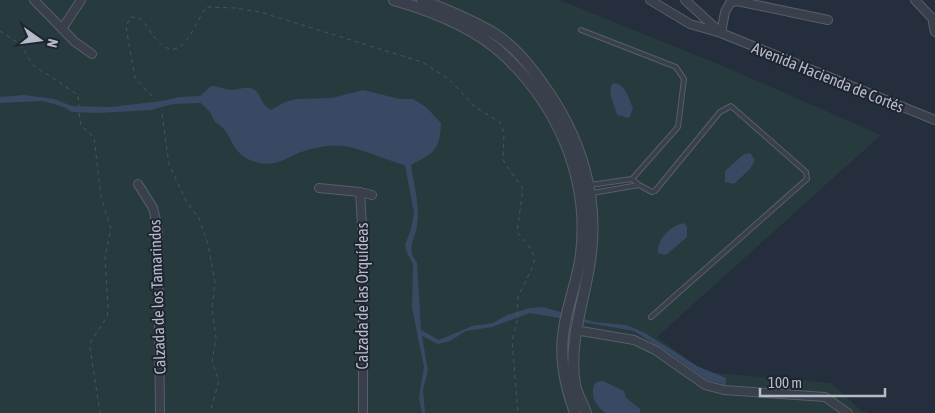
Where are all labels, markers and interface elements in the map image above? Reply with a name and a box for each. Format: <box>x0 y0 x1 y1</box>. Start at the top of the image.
north arrow <box>15 15 65 65</box>
text: N <box>44 37 61 49</box>
street label: Avenida Hacienda de Cortés <box>749 38 907 116</box>
street label: Calzada de los Tamarindos <box>145 219 169 375</box>
street label: Calzada de las Orquídeas <box>353 222 372 369</box>
scale bar <box>760 366 885 398</box>
text: 100 m <box>768 374 802 391</box>

